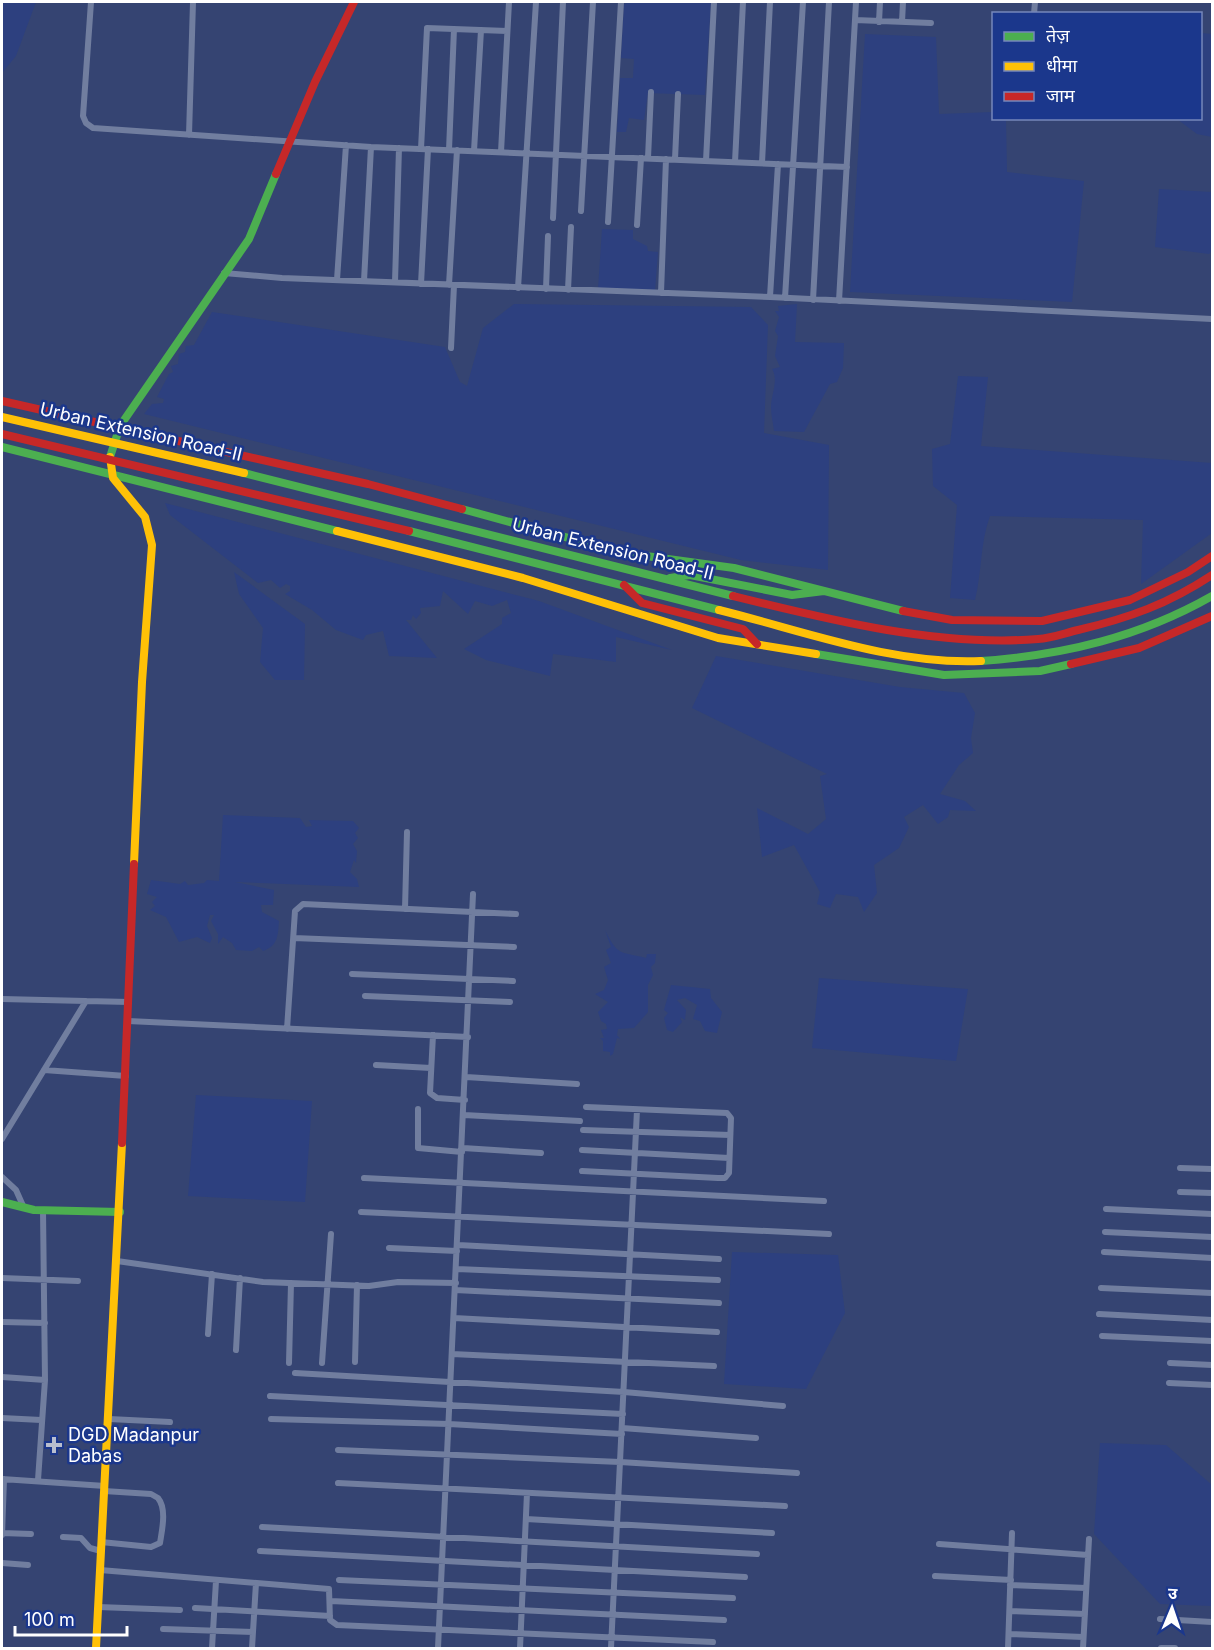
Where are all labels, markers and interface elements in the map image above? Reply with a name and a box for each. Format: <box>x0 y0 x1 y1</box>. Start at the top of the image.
legend <box>992 12 1202 120</box>
text: तेज़ <box>1046 25 1070 46</box>
text: धीमा <box>1046 55 1077 76</box>
text: जाम <box>1046 85 1076 106</box>
street label: Urban Extension Road-II <box>38 398 244 465</box>
street label: Urban Extension Road-II <box>510 513 716 584</box>
place label: DGD Madanpur Dabas <box>68 1424 199 1466</box>
marker: DGD Madanpur Dabas <box>45 1436 63 1454</box>
north arrow <box>1142 1578 1202 1638</box>
text: उ <box>1167 1583 1178 1603</box>
scale bar <box>15 1599 128 1637</box>
text: 100 m <box>24 1609 75 1630</box>

